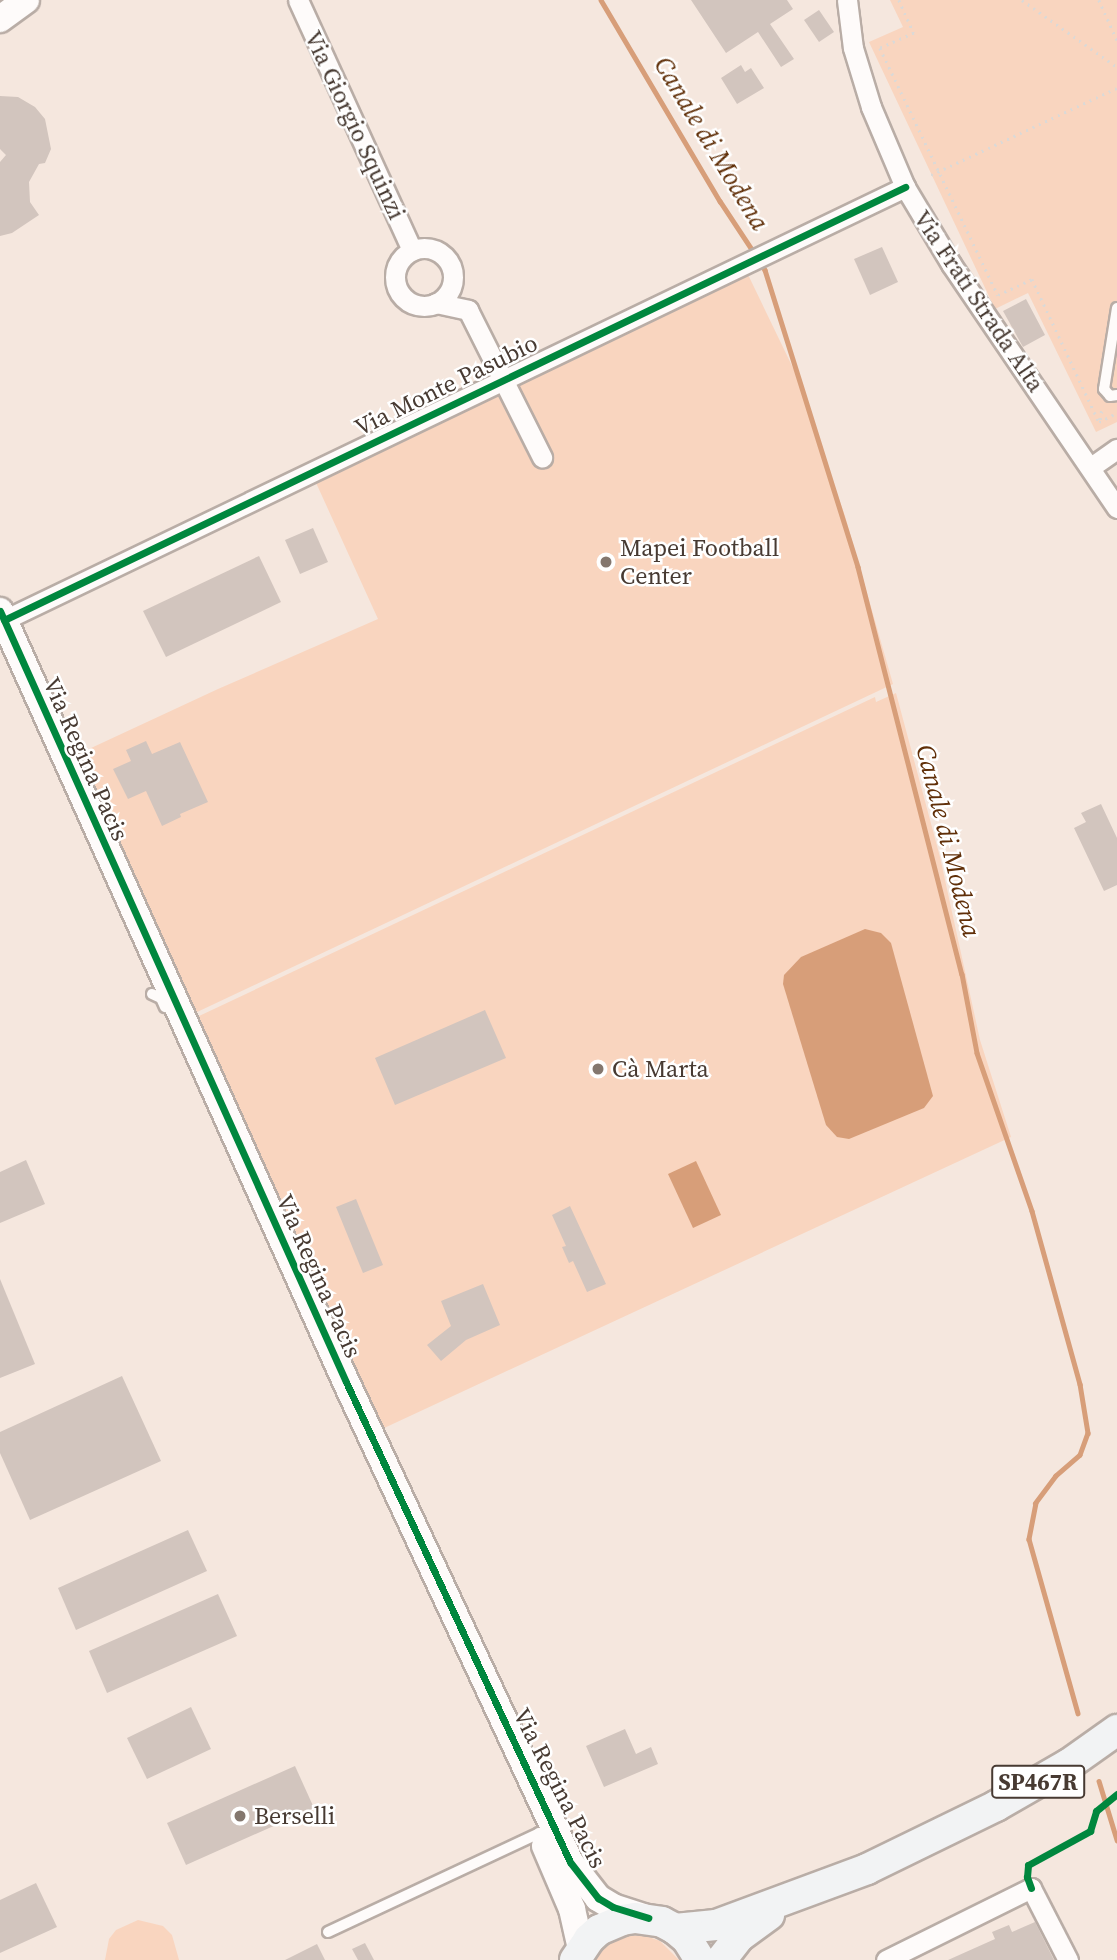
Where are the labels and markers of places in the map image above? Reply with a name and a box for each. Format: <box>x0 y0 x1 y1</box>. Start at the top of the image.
place label: Mapei Football Center <box>620 534 779 590</box>
marker: Mapei Football Center <box>598 554 614 570</box>
place label: Cà Marta <box>612 1055 709 1083</box>
marker: Cà Marta <box>590 1061 606 1077</box>
place label: Berselli <box>254 1802 335 1830</box>
marker: Berselli <box>232 1808 248 1824</box>

